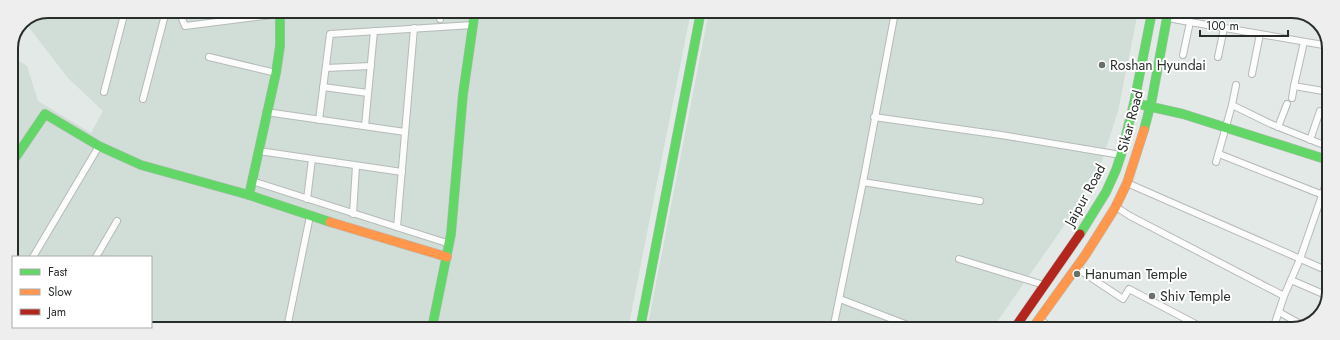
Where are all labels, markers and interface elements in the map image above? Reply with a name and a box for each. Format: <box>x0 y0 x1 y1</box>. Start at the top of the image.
scale bar <box>1200 12 1288 38</box>
text: 100 m <box>1206 17 1239 35</box>
place label: Roshan Hyundai <box>1110 55 1206 75</box>
marker: Roshan Hyundai <box>1097 60 1107 70</box>
street label: Sikar Road <box>1112 88 1148 154</box>
street label: Jaipur Road <box>1059 160 1110 231</box>
legend <box>12 256 152 328</box>
text: Fast <box>48 263 67 281</box>
place label: Hanuman Temple <box>1085 264 1187 284</box>
marker: Hanuman Temple <box>1072 269 1082 279</box>
text: Slow <box>48 283 73 301</box>
place label: Shiv Temple <box>1160 286 1231 306</box>
marker: Shiv Temple <box>1147 291 1157 301</box>
text: Jam <box>46 303 66 321</box>

